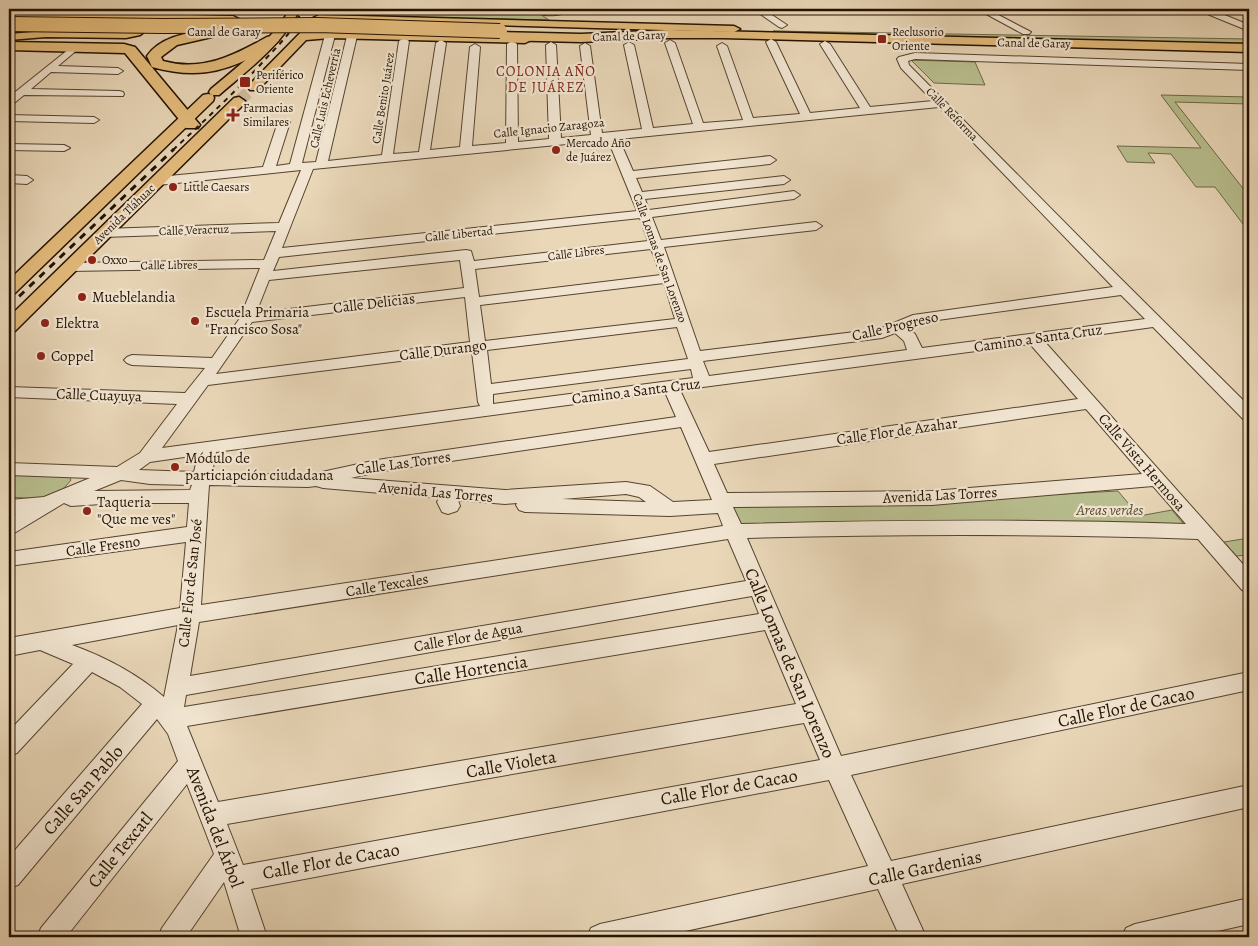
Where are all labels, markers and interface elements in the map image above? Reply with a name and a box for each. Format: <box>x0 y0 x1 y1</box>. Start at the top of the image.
street label: Canal de Garay <box>187 24 261 40</box>
place label: Reclusorio Oriente <box>892 24 944 54</box>
street label: Canal de Garay <box>592 27 667 45</box>
marker: Reclusorio Oriente <box>876 33 888 45</box>
street label: Canal de Garay <box>997 34 1071 52</box>
street label: Calle Luis Echeverría <box>306 46 344 150</box>
street label: Calle Benito Juárez <box>368 51 398 145</box>
district label: COLONIA AÑO DE JUÁREZ <box>496 62 596 97</box>
place label: Periférico Oriente <box>256 67 303 97</box>
marker: Periférico Oriente <box>238 75 252 89</box>
street label: Calle Reforma <box>922 84 982 145</box>
place label: Farmacias Similares <box>243 100 293 130</box>
marker: Farmacias Similares <box>227 109 239 121</box>
street label: Calle Ignacio Zaragoza <box>493 114 606 142</box>
place label: Mercado Año de Juárez <box>566 135 631 165</box>
marker: Mercado Año de Juárez <box>550 144 562 156</box>
place label: Little Caesars <box>183 179 250 195</box>
street label: Avenida Tláhuac <box>89 180 158 248</box>
marker: Little Caesars <box>167 181 179 193</box>
street label: Calle Lomas de San Lorenzo <box>629 191 691 325</box>
street label: Calle Veracruz <box>159 221 229 239</box>
street label: Calle Libertad <box>424 222 494 246</box>
street label: Calle Libres <box>547 242 605 264</box>
place label: Oxxo <box>102 252 127 268</box>
marker: Oxxo <box>86 254 98 266</box>
street label: Calle Libres <box>140 257 198 273</box>
place label: Mueblelandia <box>92 287 175 307</box>
street label: Calle Delicias <box>332 288 416 318</box>
marker: Mueblelandia <box>76 291 88 303</box>
place label: Escuela Primaria "Francisco Sosa" <box>205 302 309 339</box>
street label: Calle Progreso <box>850 306 940 346</box>
place label: Elektra <box>55 313 99 333</box>
marker: Escuela Primaria "Francisco Sosa" <box>189 315 201 327</box>
marker: Elektra <box>39 317 51 329</box>
street label: Camino a Santa Cruz <box>973 319 1104 357</box>
street label: Calle Durango <box>398 335 488 365</box>
place label: Coppel <box>51 346 94 366</box>
marker: Coppel <box>35 350 47 362</box>
street label: Camino a Santa Cruz <box>571 373 701 409</box>
street label: Calle Cuayuya <box>56 384 142 406</box>
street label: Calle Vista Hermosa <box>1094 409 1190 515</box>
street label: Calle Flor de Azahar <box>835 413 959 449</box>
street label: Calle Las Torres <box>354 446 452 480</box>
place label: Módulo de particiapción ciudadana <box>185 448 334 485</box>
marker: Módulo de particiapción ciudadana <box>169 461 181 473</box>
street label: Avenida Las Torres <box>377 477 494 507</box>
street label: Avenida Las Torres <box>881 482 998 508</box>
place label: Taqueria "Que me ves" <box>97 492 176 529</box>
park label: Areas verdes <box>1076 500 1143 520</box>
marker: Taqueria "Que me ves" <box>81 505 93 517</box>
street label: Calle Flor de San José <box>173 518 207 648</box>
street label: Calle Fresno <box>65 531 141 561</box>
street label: Calle Lomas de San Lorenzo <box>739 564 841 762</box>
street label: Calle Texcales <box>344 569 430 601</box>
street label: Calle Flor de Agua <box>412 618 524 656</box>
street label: Calle Hortencia <box>413 649 530 691</box>
street label: Calle Flor de Cacao <box>1056 681 1196 733</box>
street label: Calle San Pablo <box>37 740 129 840</box>
street label: Calle Violeta <box>464 744 559 784</box>
street label: Avenida del Árbol <box>181 762 249 891</box>
street label: Calle Flor de Cacao <box>659 763 799 811</box>
street label: Calle Texcatl <box>82 807 158 893</box>
street label: Calle Flor de Cacao <box>261 837 401 885</box>
street label: Calle Gardenias <box>866 844 984 892</box>

